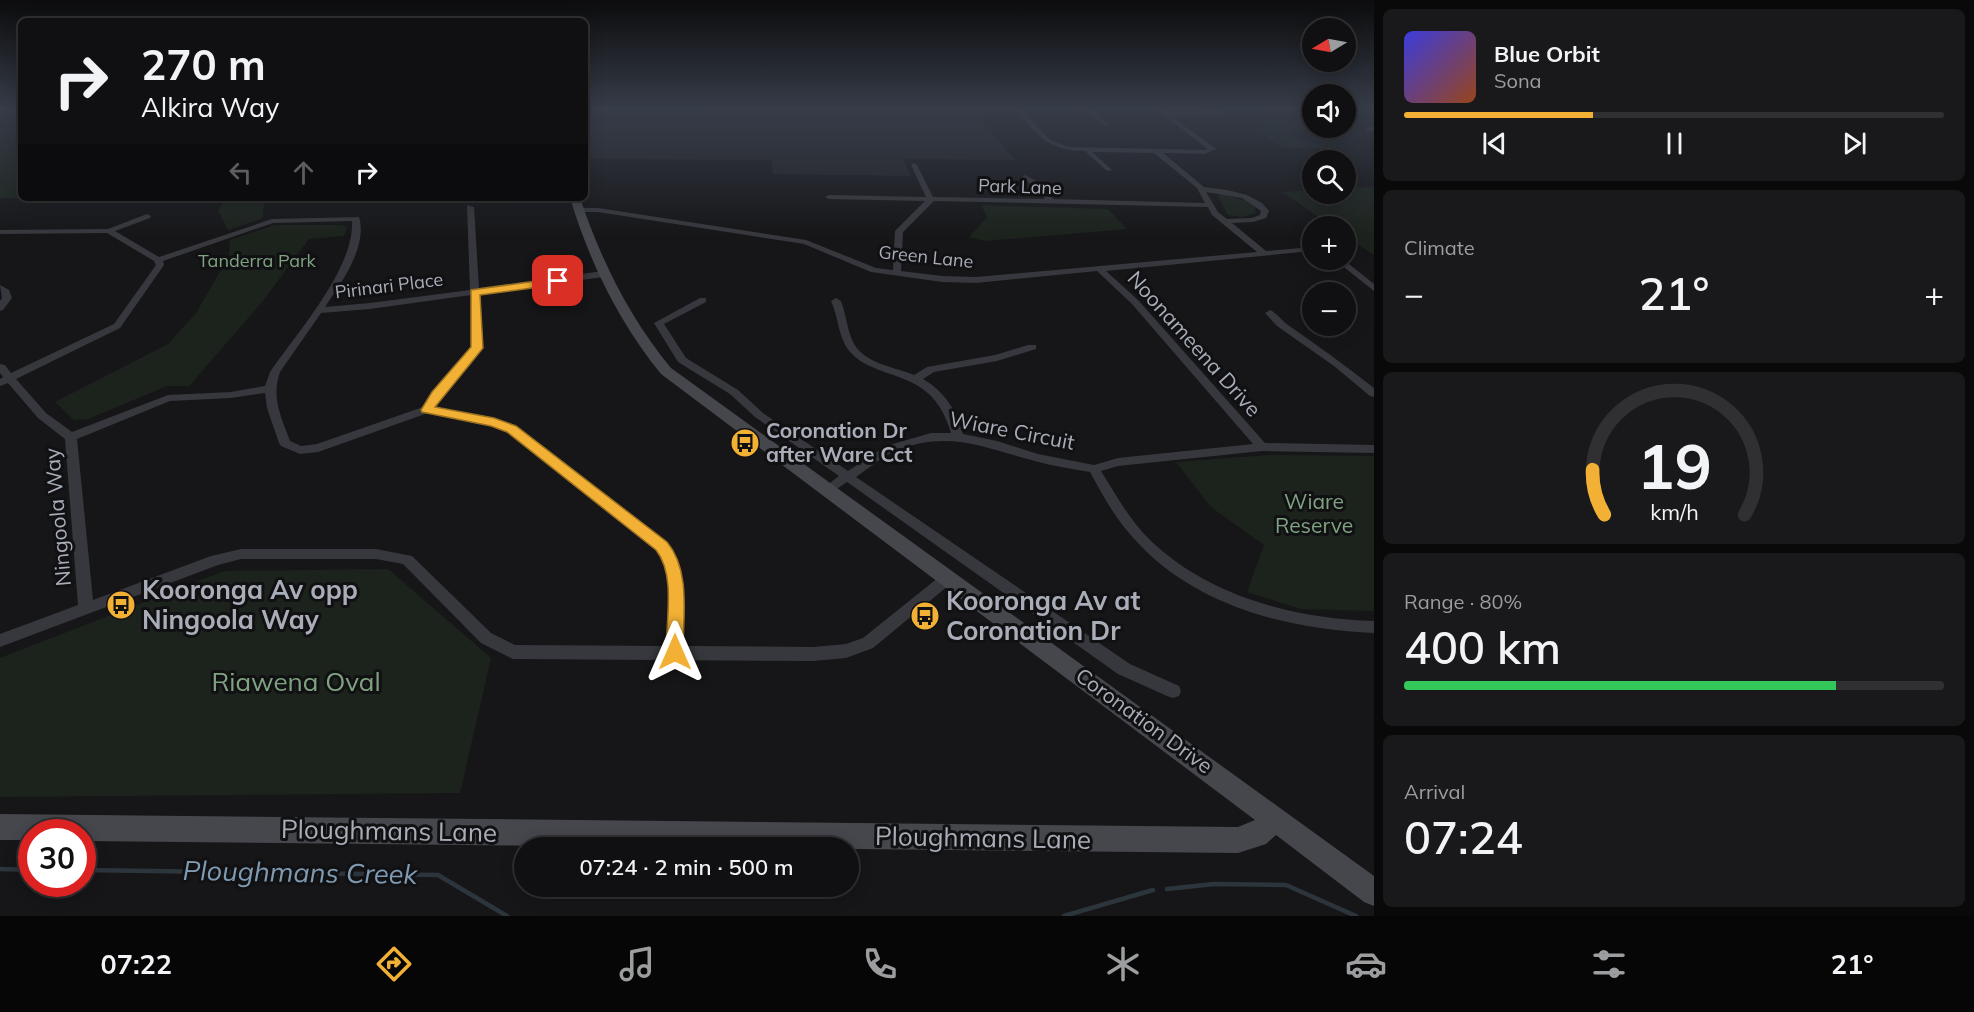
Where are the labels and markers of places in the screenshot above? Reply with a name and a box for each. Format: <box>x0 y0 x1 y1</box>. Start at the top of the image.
pin <box>532 255 583 306</box>
place label: Coronation Dr after Ware Cct <box>766 417 912 467</box>
bus stop icon: Coronation Dr after Ware Cct <box>729 427 761 459</box>
place label: Kooronga Av opp Ningoola Way <box>142 573 358 636</box>
place label: Kooronga Av at Coronation Dr <box>946 584 1140 647</box>
bus stop icon: Kooronga Av opp Ningoola Way <box>105 589 137 621</box>
bus stop icon: Kooronga Av at Coronation Dr <box>909 600 941 632</box>

